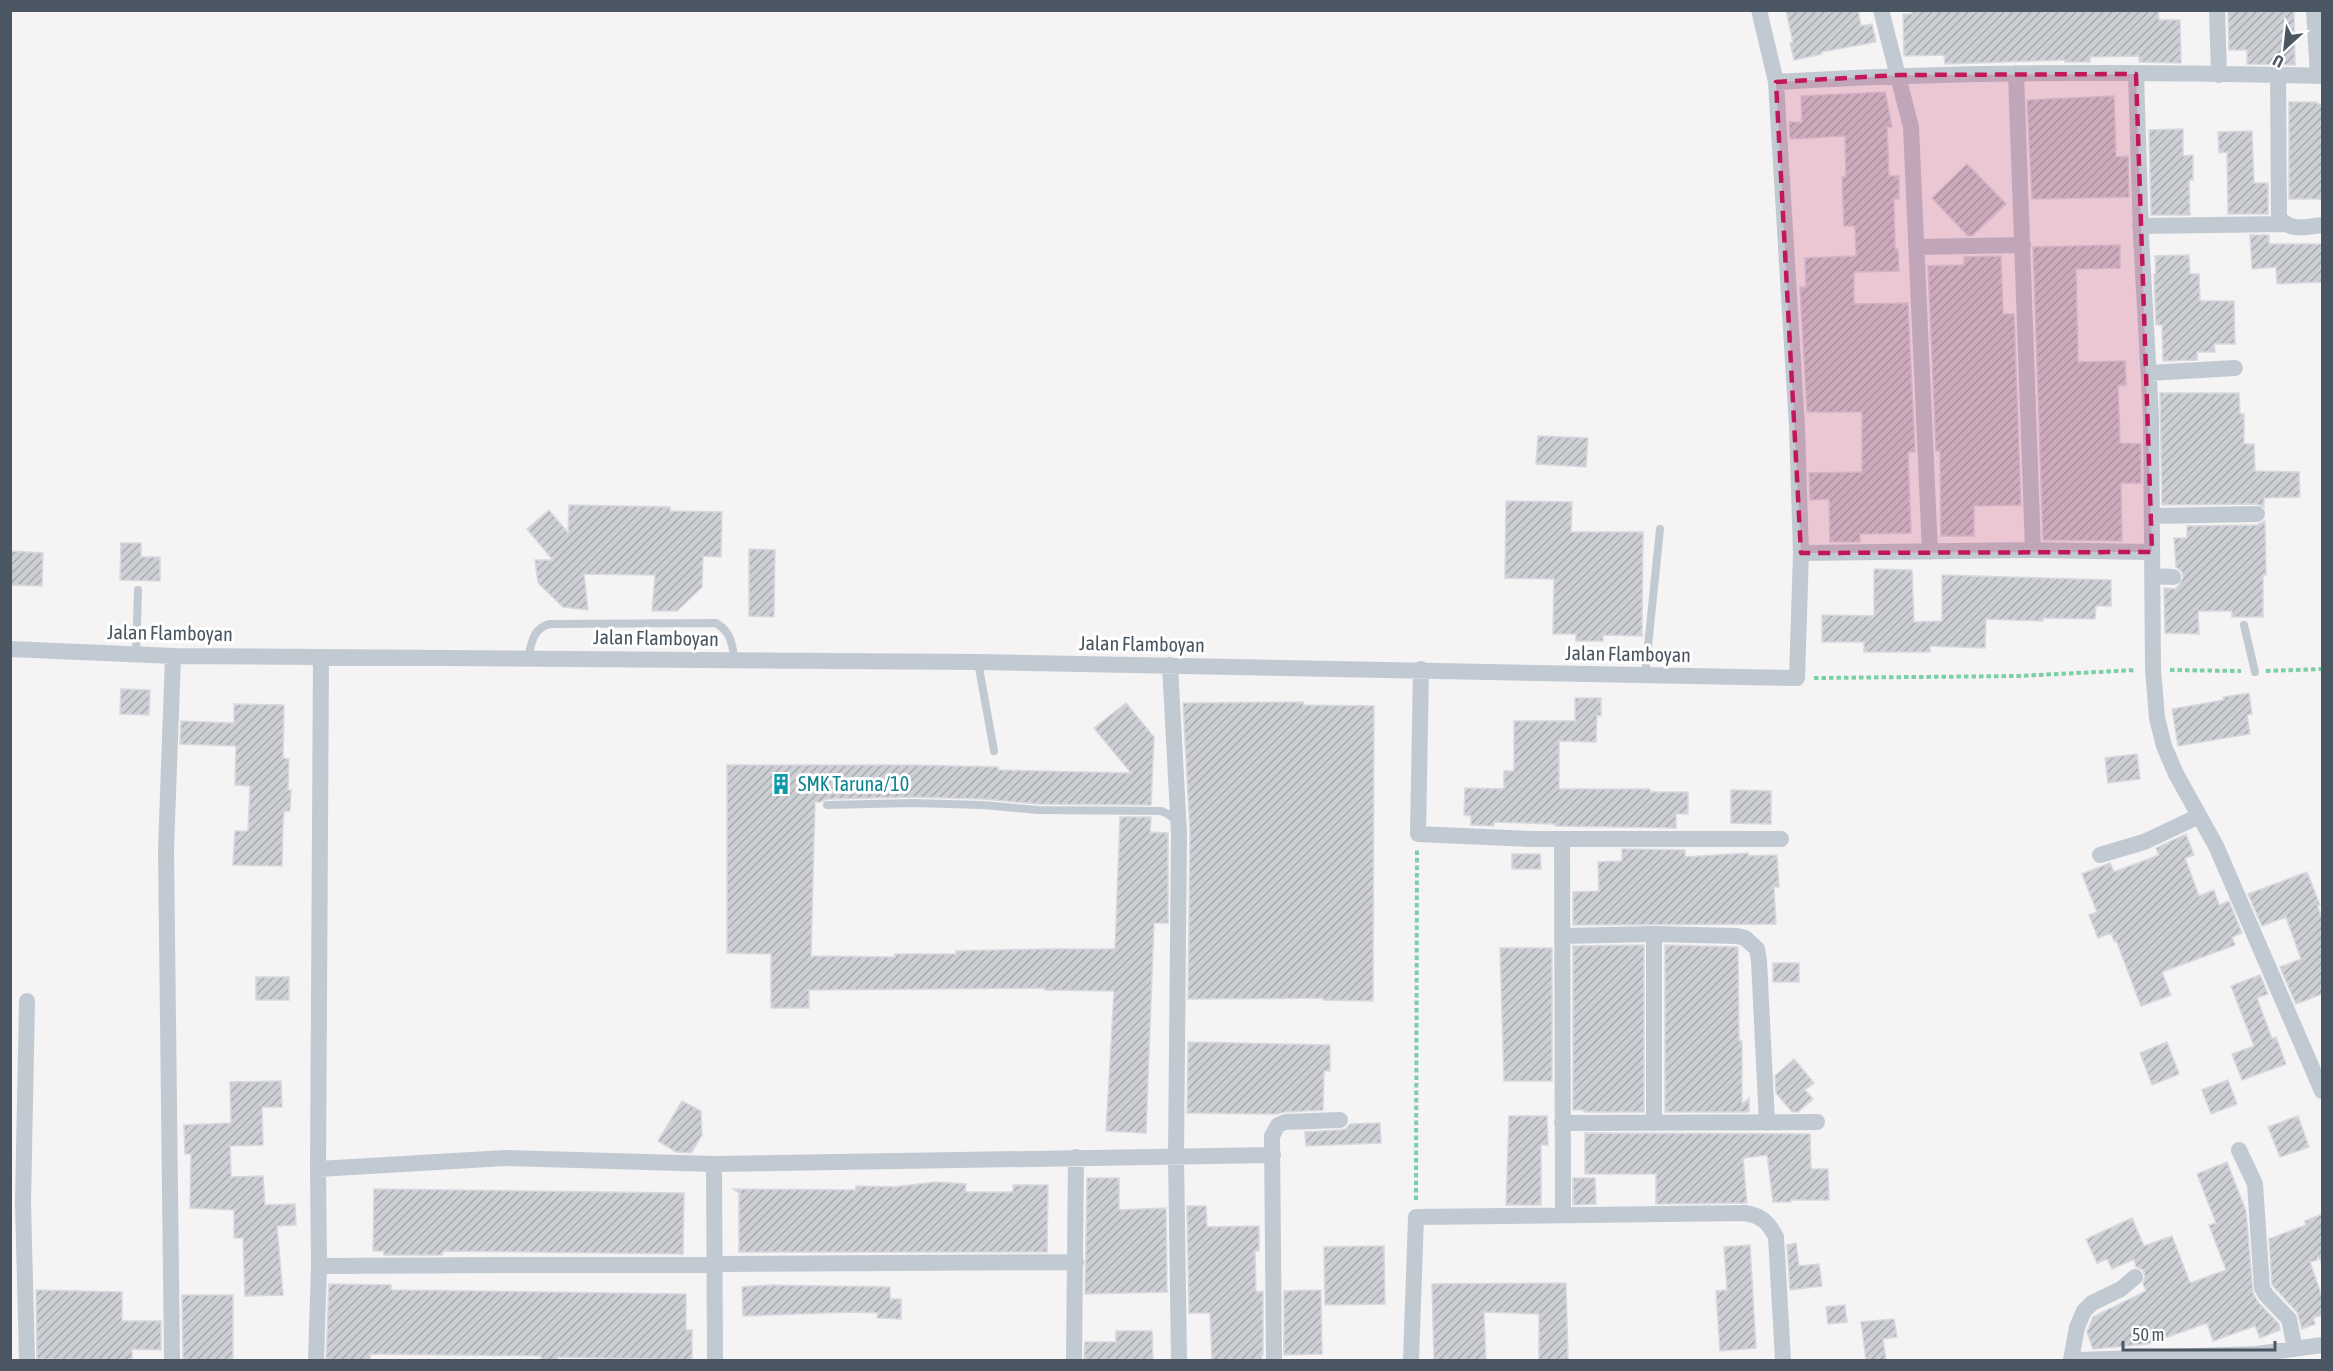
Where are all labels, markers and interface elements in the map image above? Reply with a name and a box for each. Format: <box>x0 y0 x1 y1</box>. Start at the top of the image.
north arrow <box>2255 18 2315 78</box>
text: U <box>2270 51 2286 72</box>
street label: Jalan Flamboyan <box>107 620 233 645</box>
street label: Jalan Flamboyan <box>593 625 719 650</box>
street label: Jalan Flamboyan <box>1079 631 1205 656</box>
street label: Jalan Flamboyan <box>1565 641 1691 666</box>
building icon: SMK Taruna/10 <box>769 772 793 796</box>
place label: SMK Taruna/10 <box>798 772 909 795</box>
scale bar <box>2123 1314 2274 1352</box>
text: 50 m <box>2132 1324 2164 1345</box>

